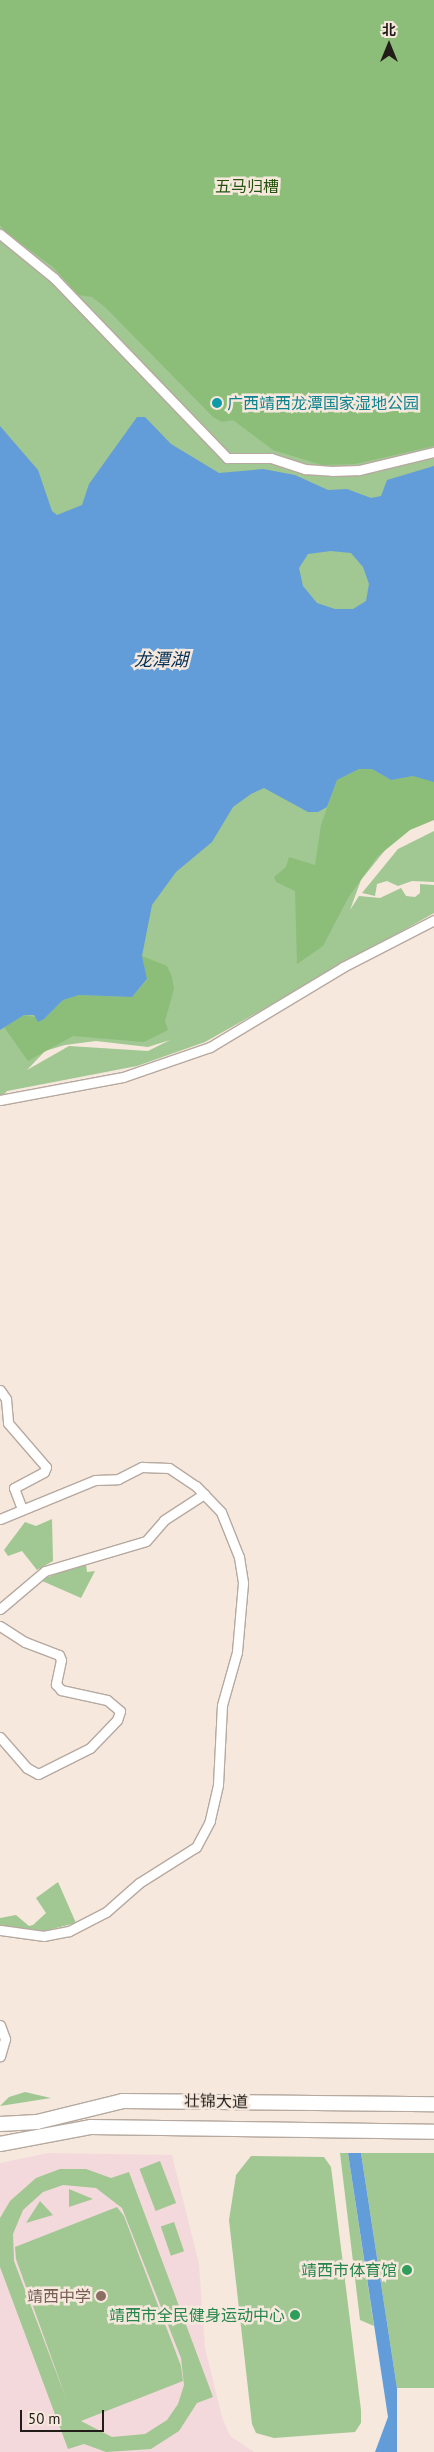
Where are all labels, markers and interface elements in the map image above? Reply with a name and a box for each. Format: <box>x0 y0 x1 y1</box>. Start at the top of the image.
north arrow <box>364 20 414 70</box>
text: 北 <box>382 21 396 39</box>
park label: 五马归槽 <box>215 176 279 196</box>
place label: 广西靖西龙潭国家湿地公园 <box>227 393 419 413</box>
marker: 广西靖西龙潭国家湿地公园 <box>211 397 223 409</box>
water label: 龙潭湖 <box>134 649 188 671</box>
street label: 壮锦大道 <box>184 2091 248 2111</box>
place label: 靖西市体育馆 <box>301 2260 397 2280</box>
marker: 靖西市体育馆 <box>401 2264 413 2276</box>
place label: 靖西中学 <box>27 2286 91 2306</box>
marker: 靖西中学 <box>95 2290 107 2302</box>
place label: 靖西市全民健身运动中心 <box>109 2305 285 2325</box>
marker: 靖西市全民健身运动中心 <box>289 2309 301 2321</box>
scale bar <box>22 2400 106 2432</box>
text: 50 m <box>28 2409 61 2428</box>

